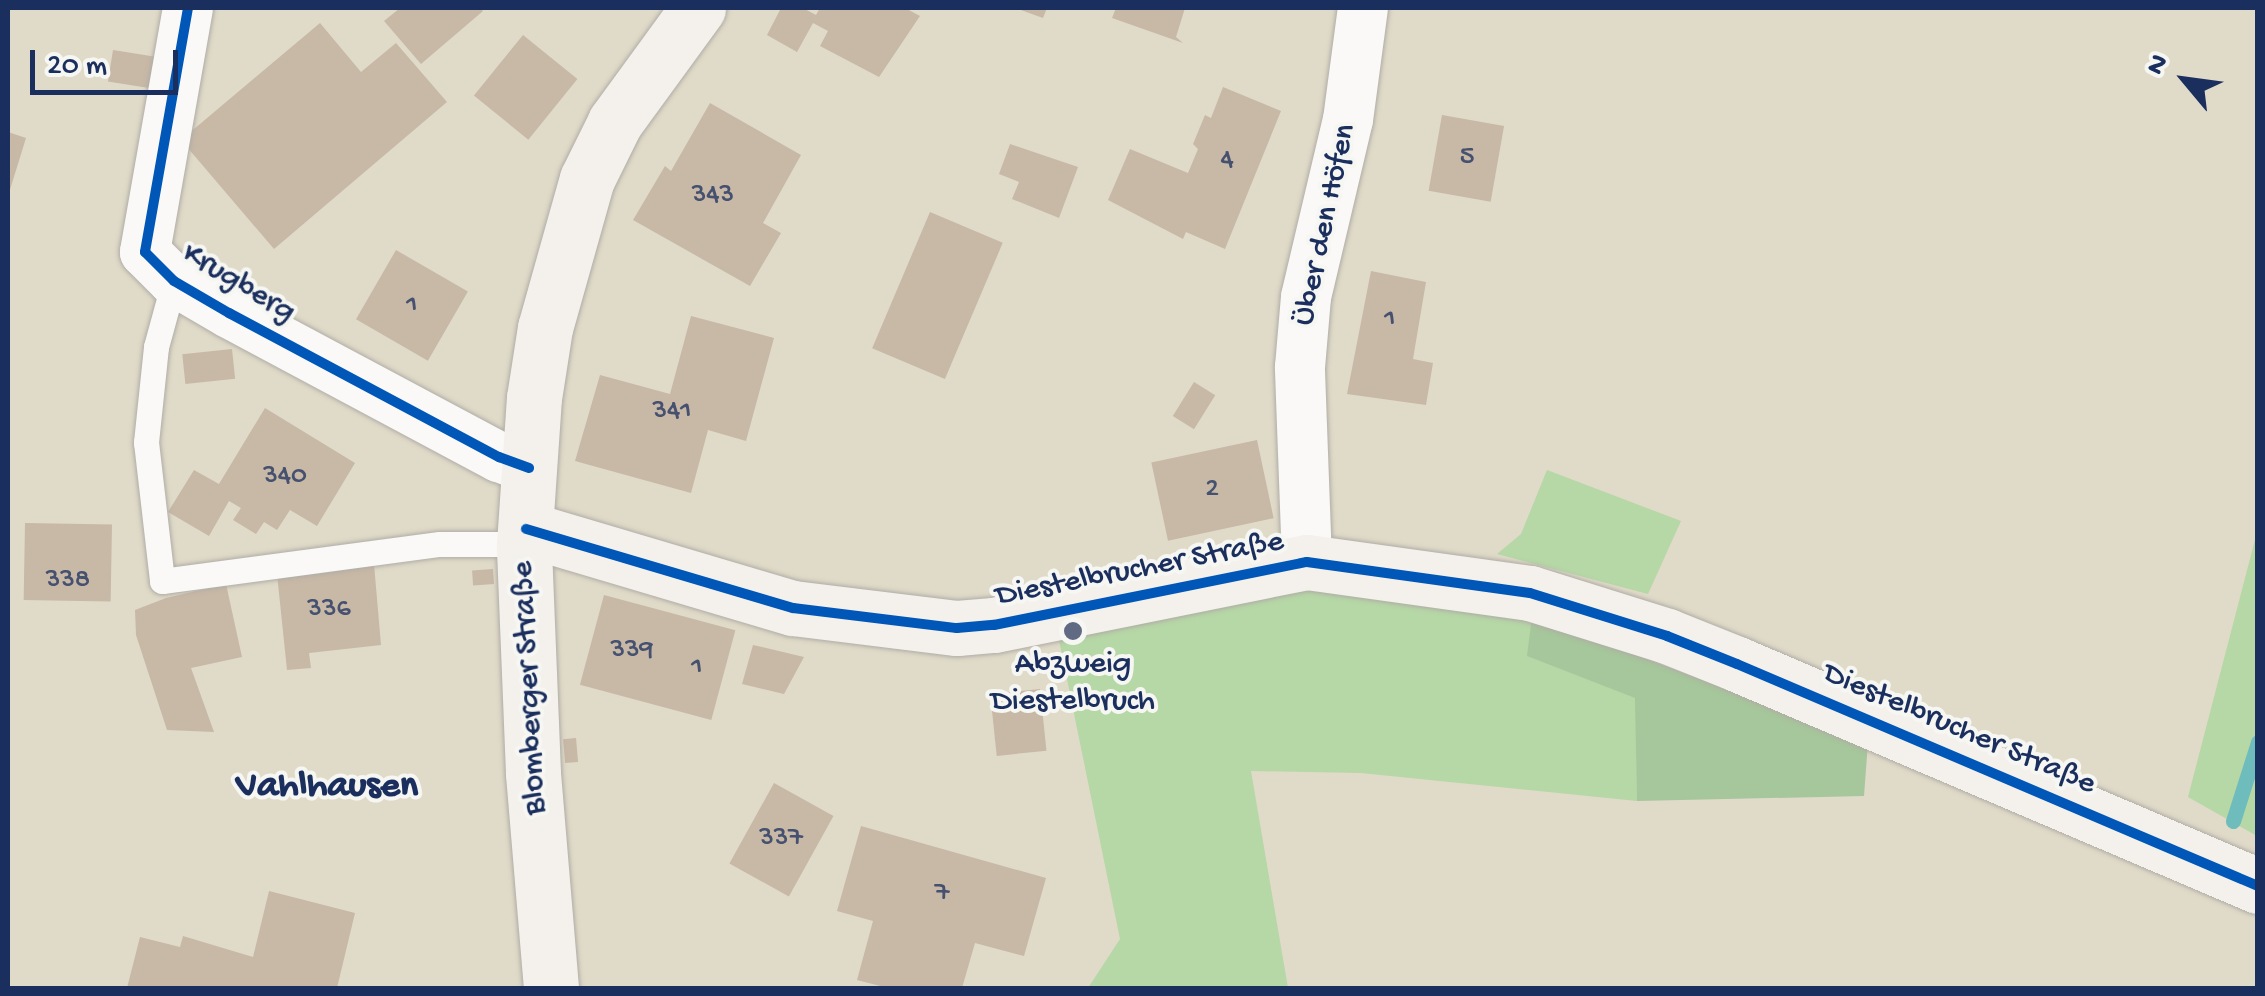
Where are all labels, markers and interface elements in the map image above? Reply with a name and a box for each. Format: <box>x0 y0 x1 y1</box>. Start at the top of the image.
scale bar <box>35 30 182 92</box>
north arrow <box>2135 30 2235 130</box>
text: N <box>2139 49 2177 81</box>
text: 20 m <box>47 50 107 85</box>
street label: Über den Höfen <box>1286 121 1366 329</box>
house number: 5 <box>1460 141 1474 175</box>
house number: 4 <box>1220 144 1234 178</box>
house number: 343 <box>692 179 734 213</box>
street label: Krugberg <box>174 235 302 333</box>
house number: 1 <box>406 289 418 323</box>
house number: 1 <box>1384 303 1396 337</box>
house number: 341 <box>652 395 692 429</box>
house number: 340 <box>263 460 307 494</box>
house number: 2 <box>1205 473 1219 507</box>
street label: Diestelbrucher Straße <box>993 523 1287 617</box>
street label: Blomberger Straße <box>505 560 557 816</box>
house number: 338 <box>46 564 90 598</box>
house number: 336 <box>307 593 351 627</box>
marker: Abzweig Diestelbruch <box>1062 620 1084 642</box>
house number: 339 <box>610 634 654 668</box>
place label: Abzweig Diestelbruch <box>991 647 1155 722</box>
house number: 1 <box>691 651 703 685</box>
street label: Diestelbrucher Straße <box>1817 655 2101 805</box>
district label: Vahlhausen <box>236 765 418 811</box>
house number: 337 <box>759 822 803 856</box>
house number: 7 <box>935 877 949 911</box>

